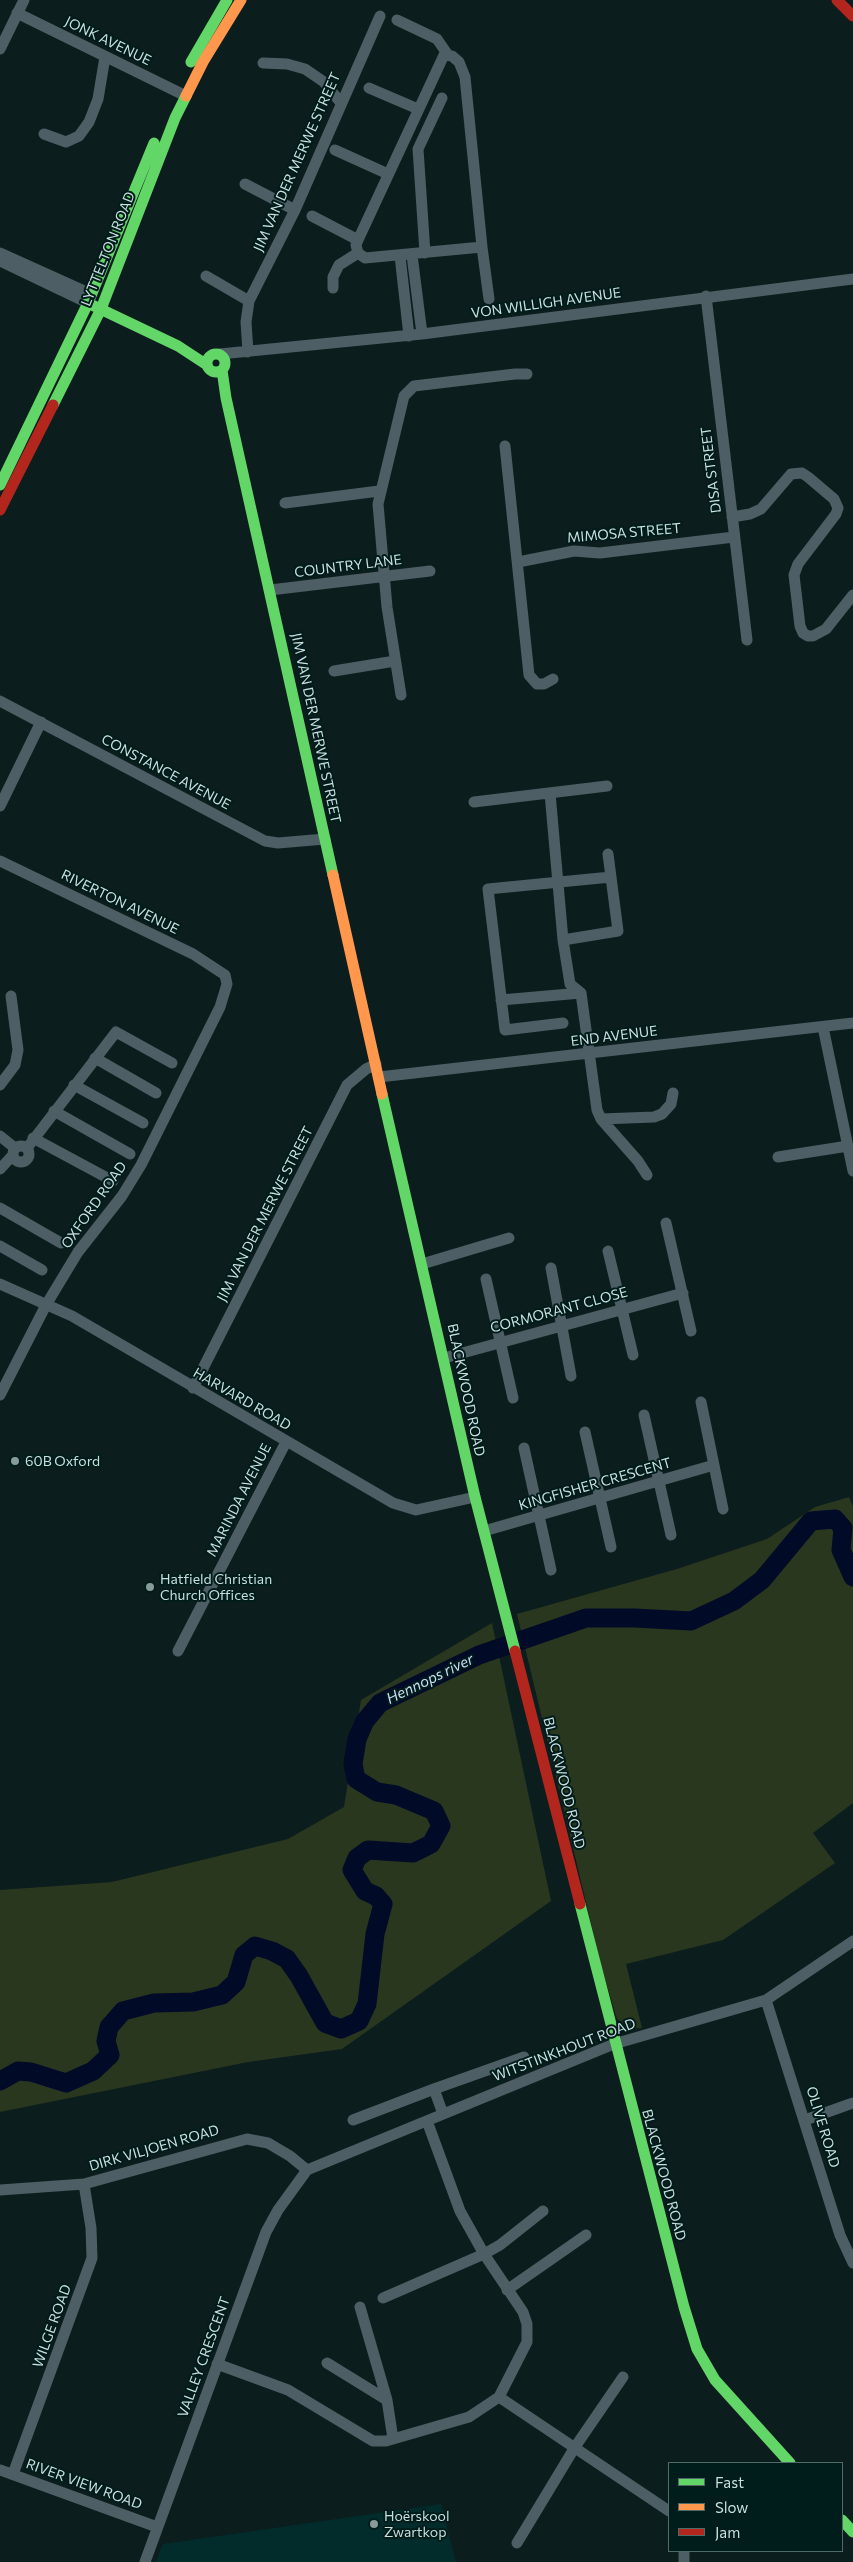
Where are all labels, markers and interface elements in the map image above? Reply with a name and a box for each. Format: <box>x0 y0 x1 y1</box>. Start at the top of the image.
street label: JONK AVENUE <box>62 13 154 69</box>
street label: JIM VAN DER MERWE STREET <box>250 70 344 254</box>
street label: LYTTELTON ROAD <box>77 189 139 309</box>
street label: VON WILLIGH AVENUE <box>470 284 622 322</box>
street label: DISA STREET <box>697 426 725 514</box>
street label: MIMOSA STREET <box>566 520 682 546</box>
street label: COUNTRY LANE <box>293 551 403 581</box>
street label: JIM VAN DER MERWE STREET <box>288 631 344 825</box>
street label: CONSTANCE AVENUE <box>99 731 233 813</box>
street label: RIVERTON AVENUE <box>58 866 182 938</box>
street label: END AVENUE <box>570 1022 658 1050</box>
street label: JIM VAN DER MERWE STREET <box>213 1124 317 1304</box>
street label: OXFORD ROAD <box>58 1158 130 1252</box>
street label: CORMORANT CLOSE <box>488 1284 630 1336</box>
street label: BLACKWOOD ROAD <box>444 1322 488 1458</box>
street label: HARVARD ROAD <box>190 1364 294 1434</box>
street label: MARINDA AVENUE <box>203 1441 275 1559</box>
place label: 60B Oxford <box>25 1453 100 1469</box>
street label: KINGFISHER CRESCENT <box>517 1454 673 1514</box>
marker: 60B Oxford <box>9 1455 21 1467</box>
place label: Hatfield Christian Church Offices <box>160 1571 272 1604</box>
marker: Hatfield Christian Church Offices <box>144 1581 156 1593</box>
water label: Hennops river <box>383 1650 477 1708</box>
street label: BLACKWOOD ROAD <box>539 1715 589 1851</box>
street label: WITSTINKHOUT ROAD <box>490 2015 638 2085</box>
street label: OLIVE ROAD <box>803 2084 843 2170</box>
street label: BLACKWOOD ROAD <box>638 2107 690 2243</box>
street label: DIRK VILJOEN ROAD <box>87 2121 221 2175</box>
street label: WILGE ROAD <box>29 2282 75 2370</box>
street label: VALLEY CRESCENT <box>174 2294 234 2420</box>
street label: RIVER VIEW ROAD <box>24 2455 144 2513</box>
legend <box>668 2462 843 2552</box>
text: Fast <box>715 2473 744 2491</box>
text: Slow <box>715 2498 748 2516</box>
place label: Hoërskool Zwartkop <box>384 2508 450 2540</box>
marker: Hoërskool Zwartkop <box>368 2518 380 2530</box>
text: Jam <box>715 2523 740 2541</box>

